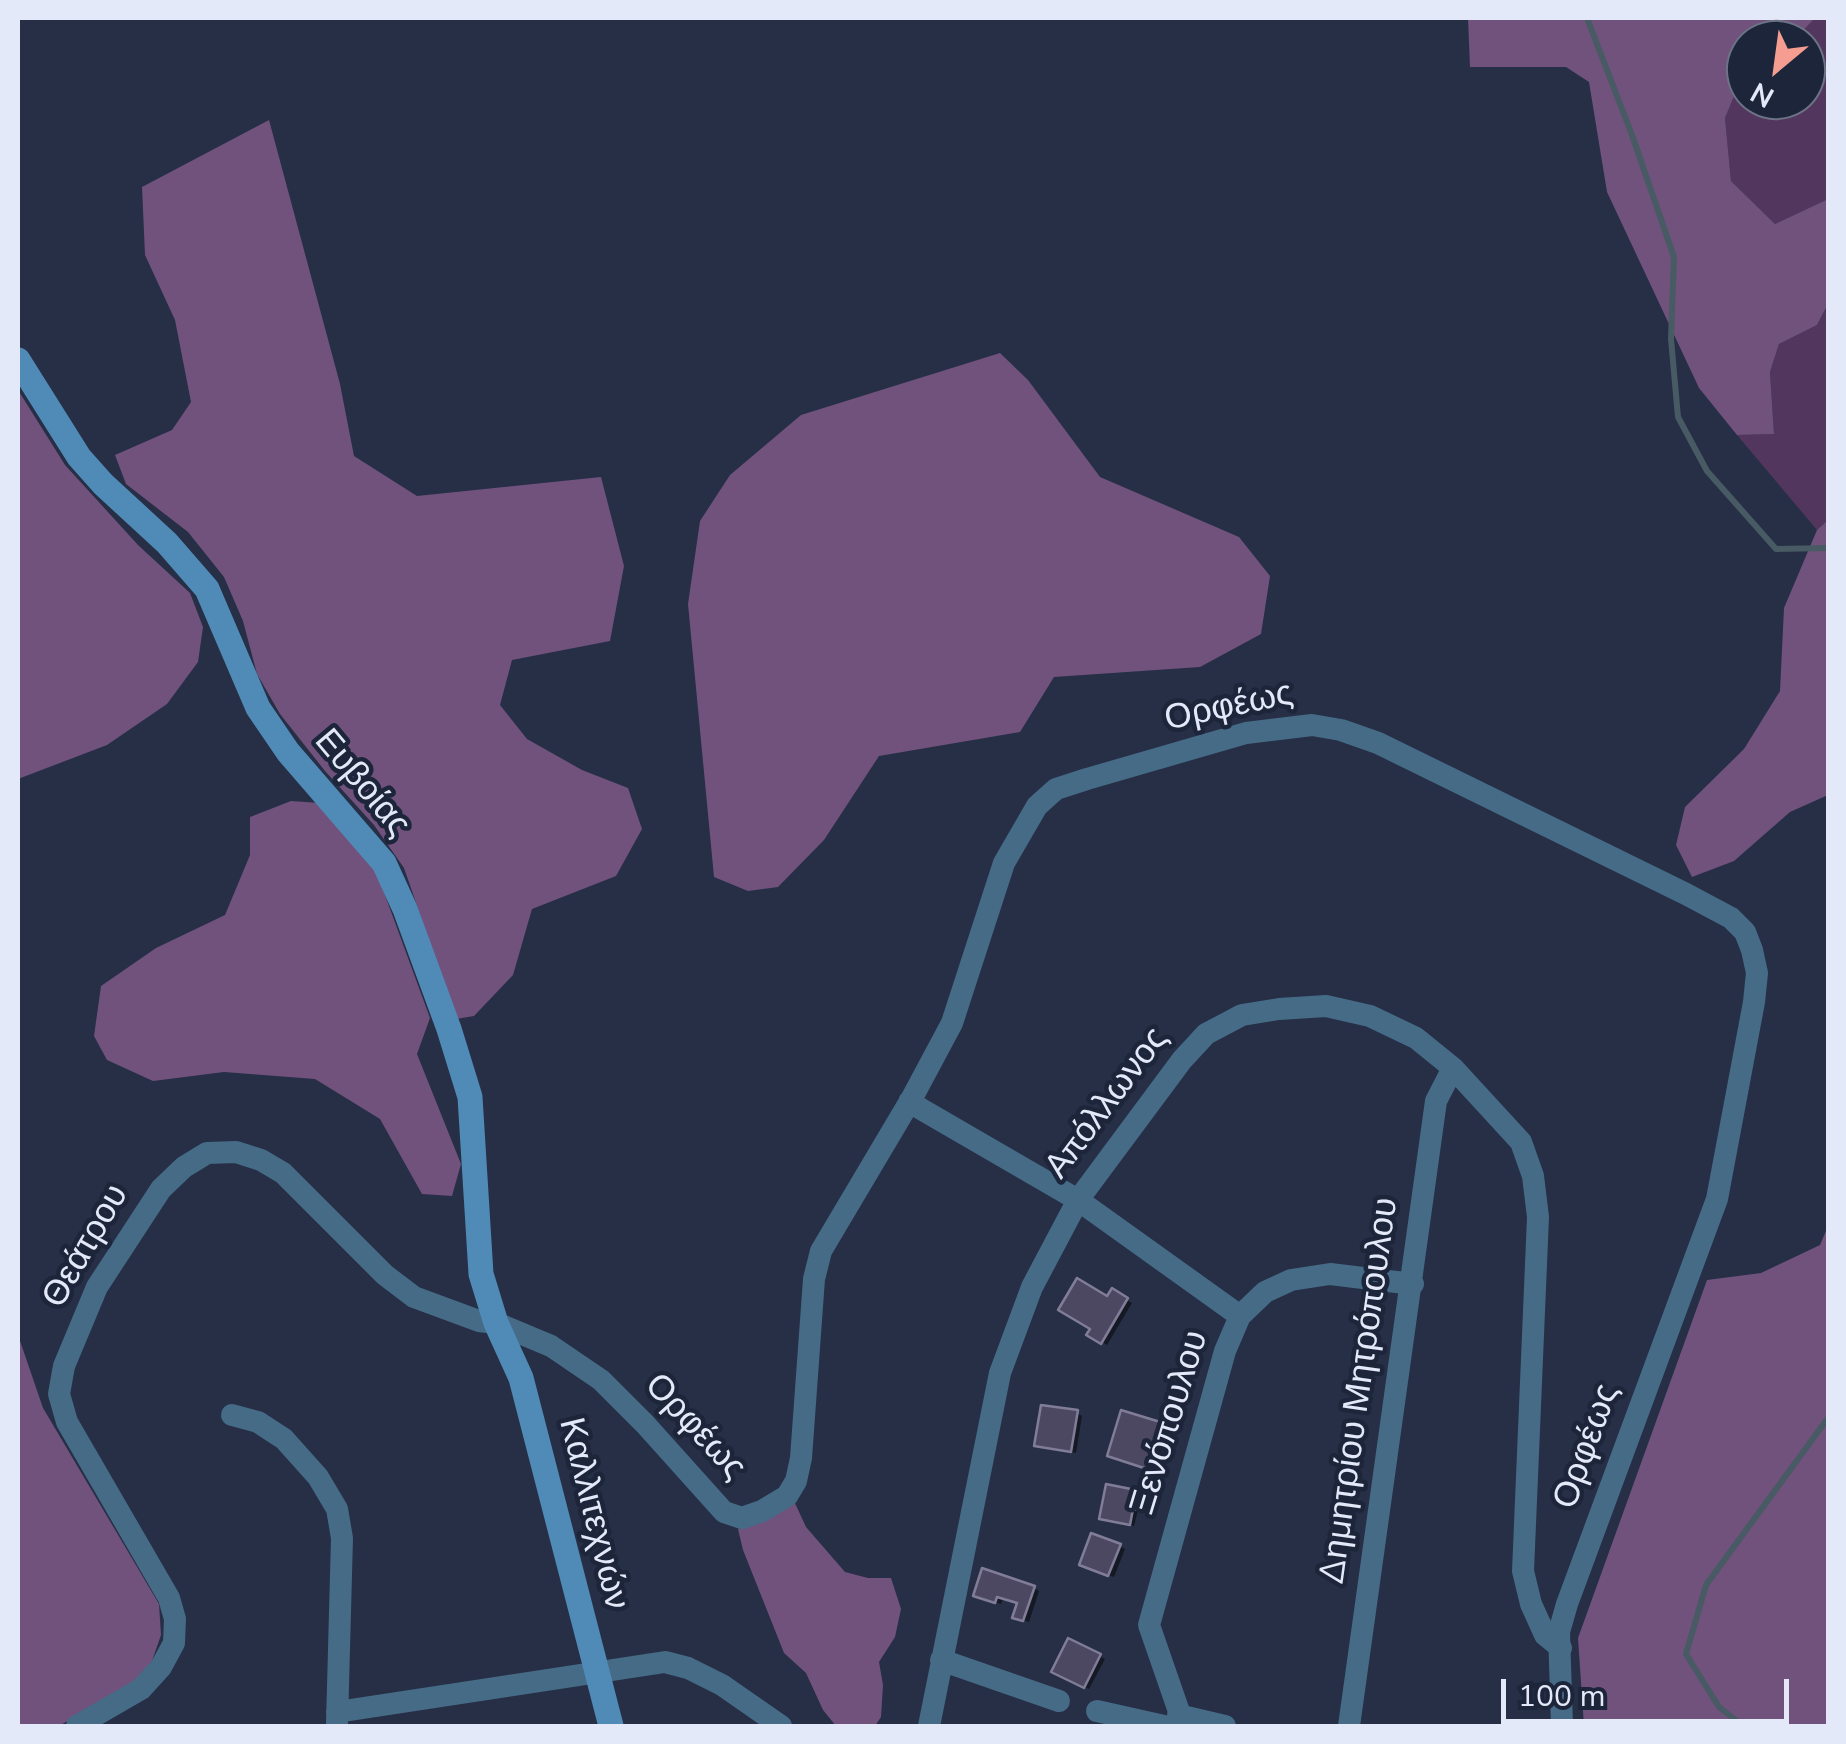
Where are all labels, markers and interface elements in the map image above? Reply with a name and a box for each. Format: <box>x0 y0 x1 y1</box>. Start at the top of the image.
north arrow <box>1726 20 1826 120</box>
text: N <box>1744 73 1781 116</box>
street label: Ορφέως <box>1161 674 1297 742</box>
street label: Ευβοίας <box>304 722 418 846</box>
street label: Απόλλωνος <box>1038 1020 1178 1188</box>
street label: Θεάτρου <box>35 1178 139 1316</box>
street label: Δημητρίου Μητρόπουλου <box>1313 1195 1409 1587</box>
street label: Ξενόπουλου <box>1123 1326 1219 1520</box>
street label: Ορφέως <box>634 1366 754 1490</box>
street label: Ορφέως <box>1546 1379 1630 1515</box>
street label: Καλλιτεχνών <box>548 1414 636 1614</box>
scale bar <box>1506 1659 1794 1721</box>
text: 100 m <box>1518 1676 1605 1717</box>

